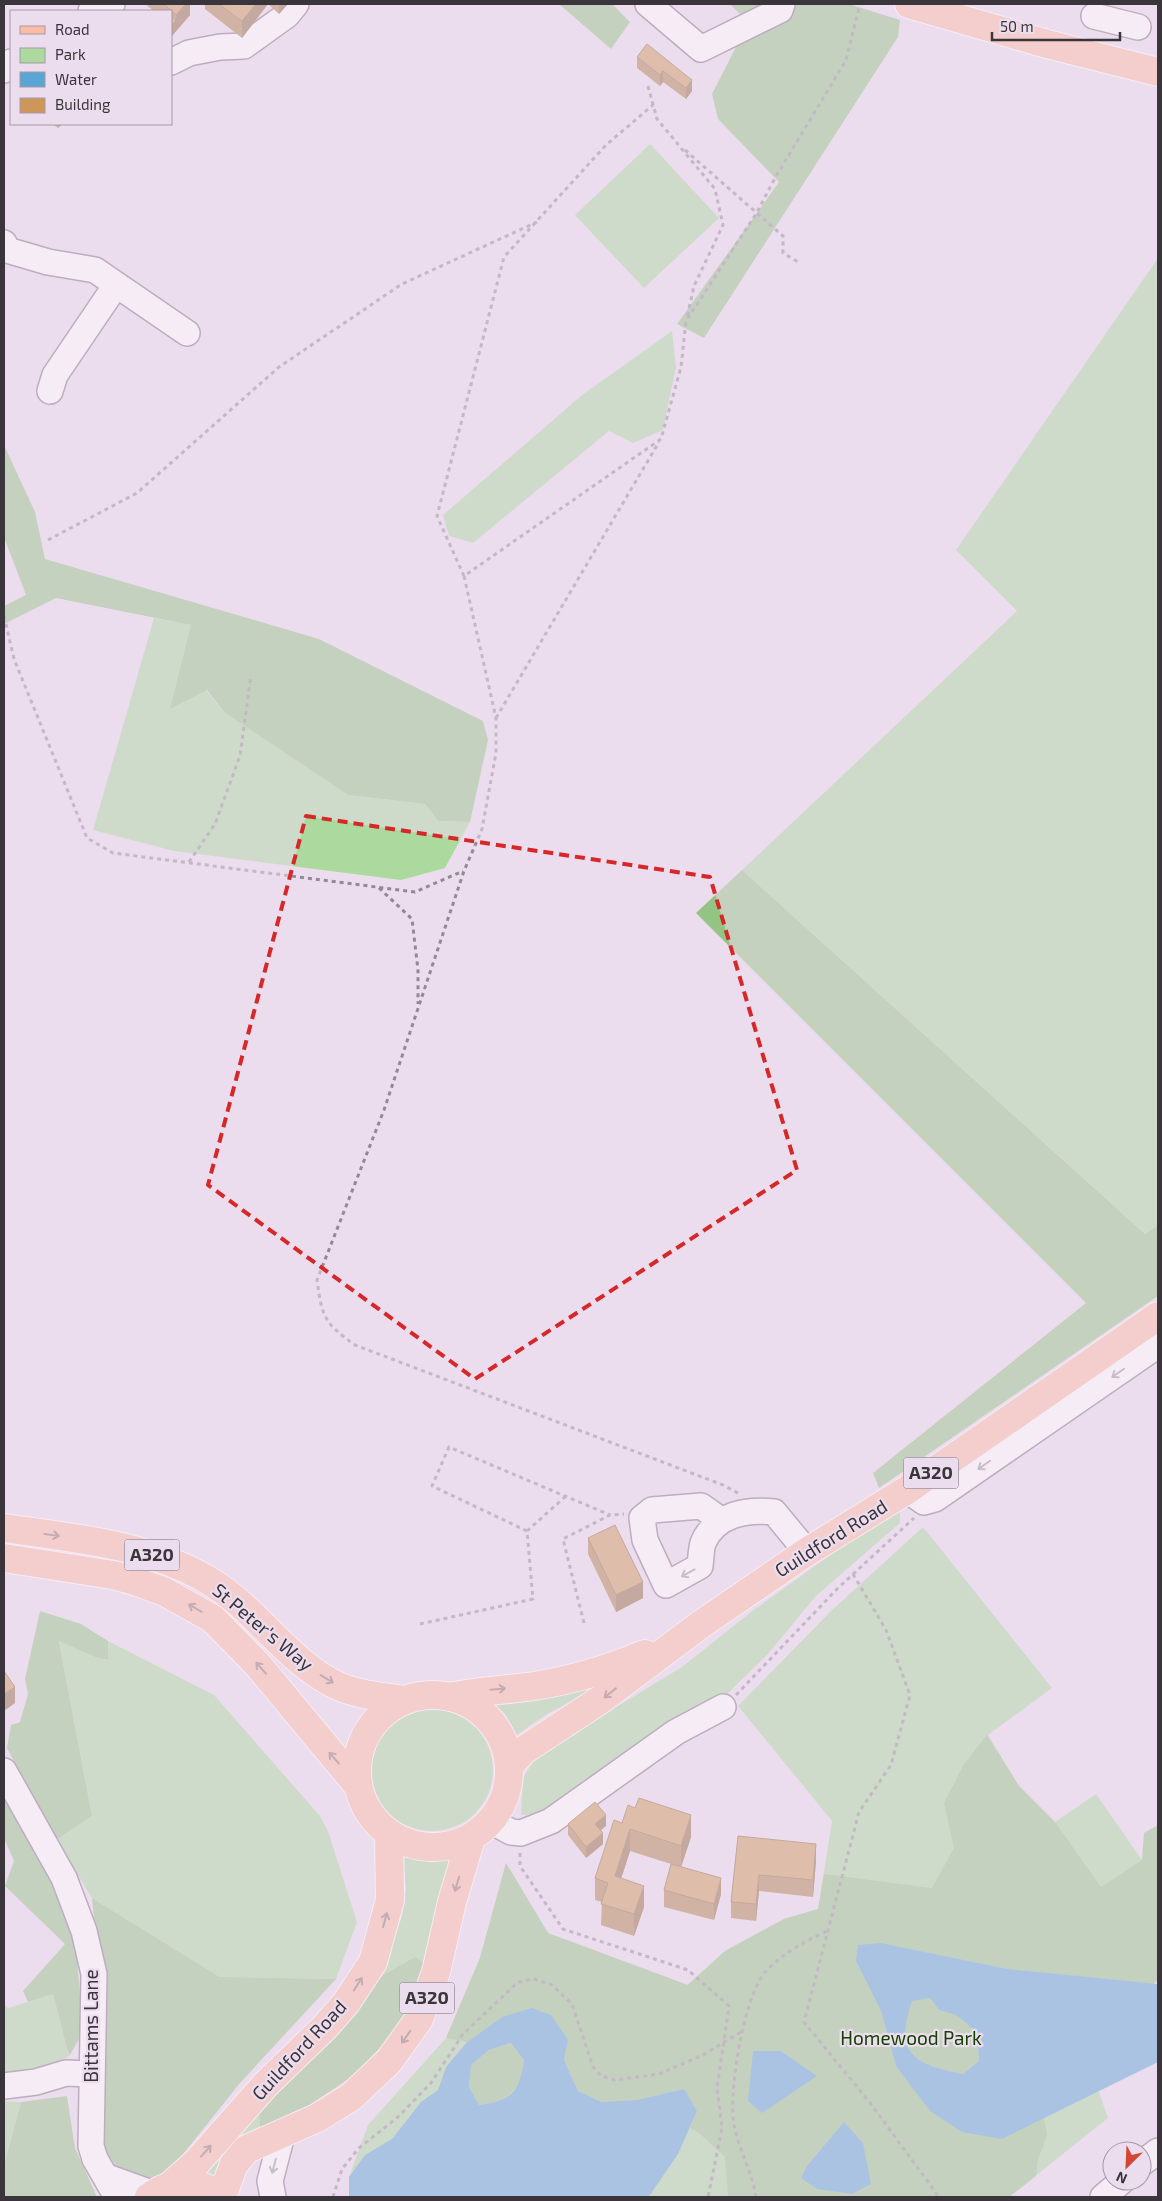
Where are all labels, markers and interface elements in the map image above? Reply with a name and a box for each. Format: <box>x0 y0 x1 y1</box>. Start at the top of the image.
legend <box>10 10 172 125</box>
scale bar <box>992 10 1120 42</box>
text: 50 m <box>1000 17 1034 35</box>
text: Road <box>55 20 90 38</box>
text: Park <box>55 45 86 63</box>
text: Water <box>55 70 97 88</box>
text: Building <box>55 95 111 113</box>
one-way arrow <box>1111 1368 1125 1378</box>
road number: A320 <box>904 1458 958 1489</box>
one-way arrow <box>978 1461 992 1471</box>
street label: Guildford Road <box>770 1494 891 1581</box>
one-way arrow <box>44 1530 60 1540</box>
road number: A320 <box>124 1540 180 1570</box>
one-way arrow <box>681 1568 696 1578</box>
street label: St Peter's Way <box>208 1578 318 1675</box>
one-way arrow <box>188 1602 202 1612</box>
one-way arrow <box>255 1662 266 1675</box>
one-way arrow <box>319 1675 333 1685</box>
one-way arrow <box>490 1684 506 1694</box>
one-way arrow <box>604 1687 617 1698</box>
one-way arrow <box>329 1752 340 1765</box>
one-way arrow <box>452 1876 462 1892</box>
one-way arrow <box>381 1913 391 1929</box>
street label: Bittams Lane <box>79 1969 102 2083</box>
one-way arrow <box>353 1978 363 1992</box>
road number: A320 <box>400 1982 454 2014</box>
street label: Guildford Road <box>247 1995 351 2104</box>
park label: Homewood Park <box>840 2026 982 2049</box>
one-way arrow <box>401 2030 411 2044</box>
north arrow <box>1102 2141 1152 2191</box>
one-way arrow <box>200 2145 211 2158</box>
one-way arrow <box>268 2157 278 2173</box>
text: N <box>1113 2169 1130 2188</box>

